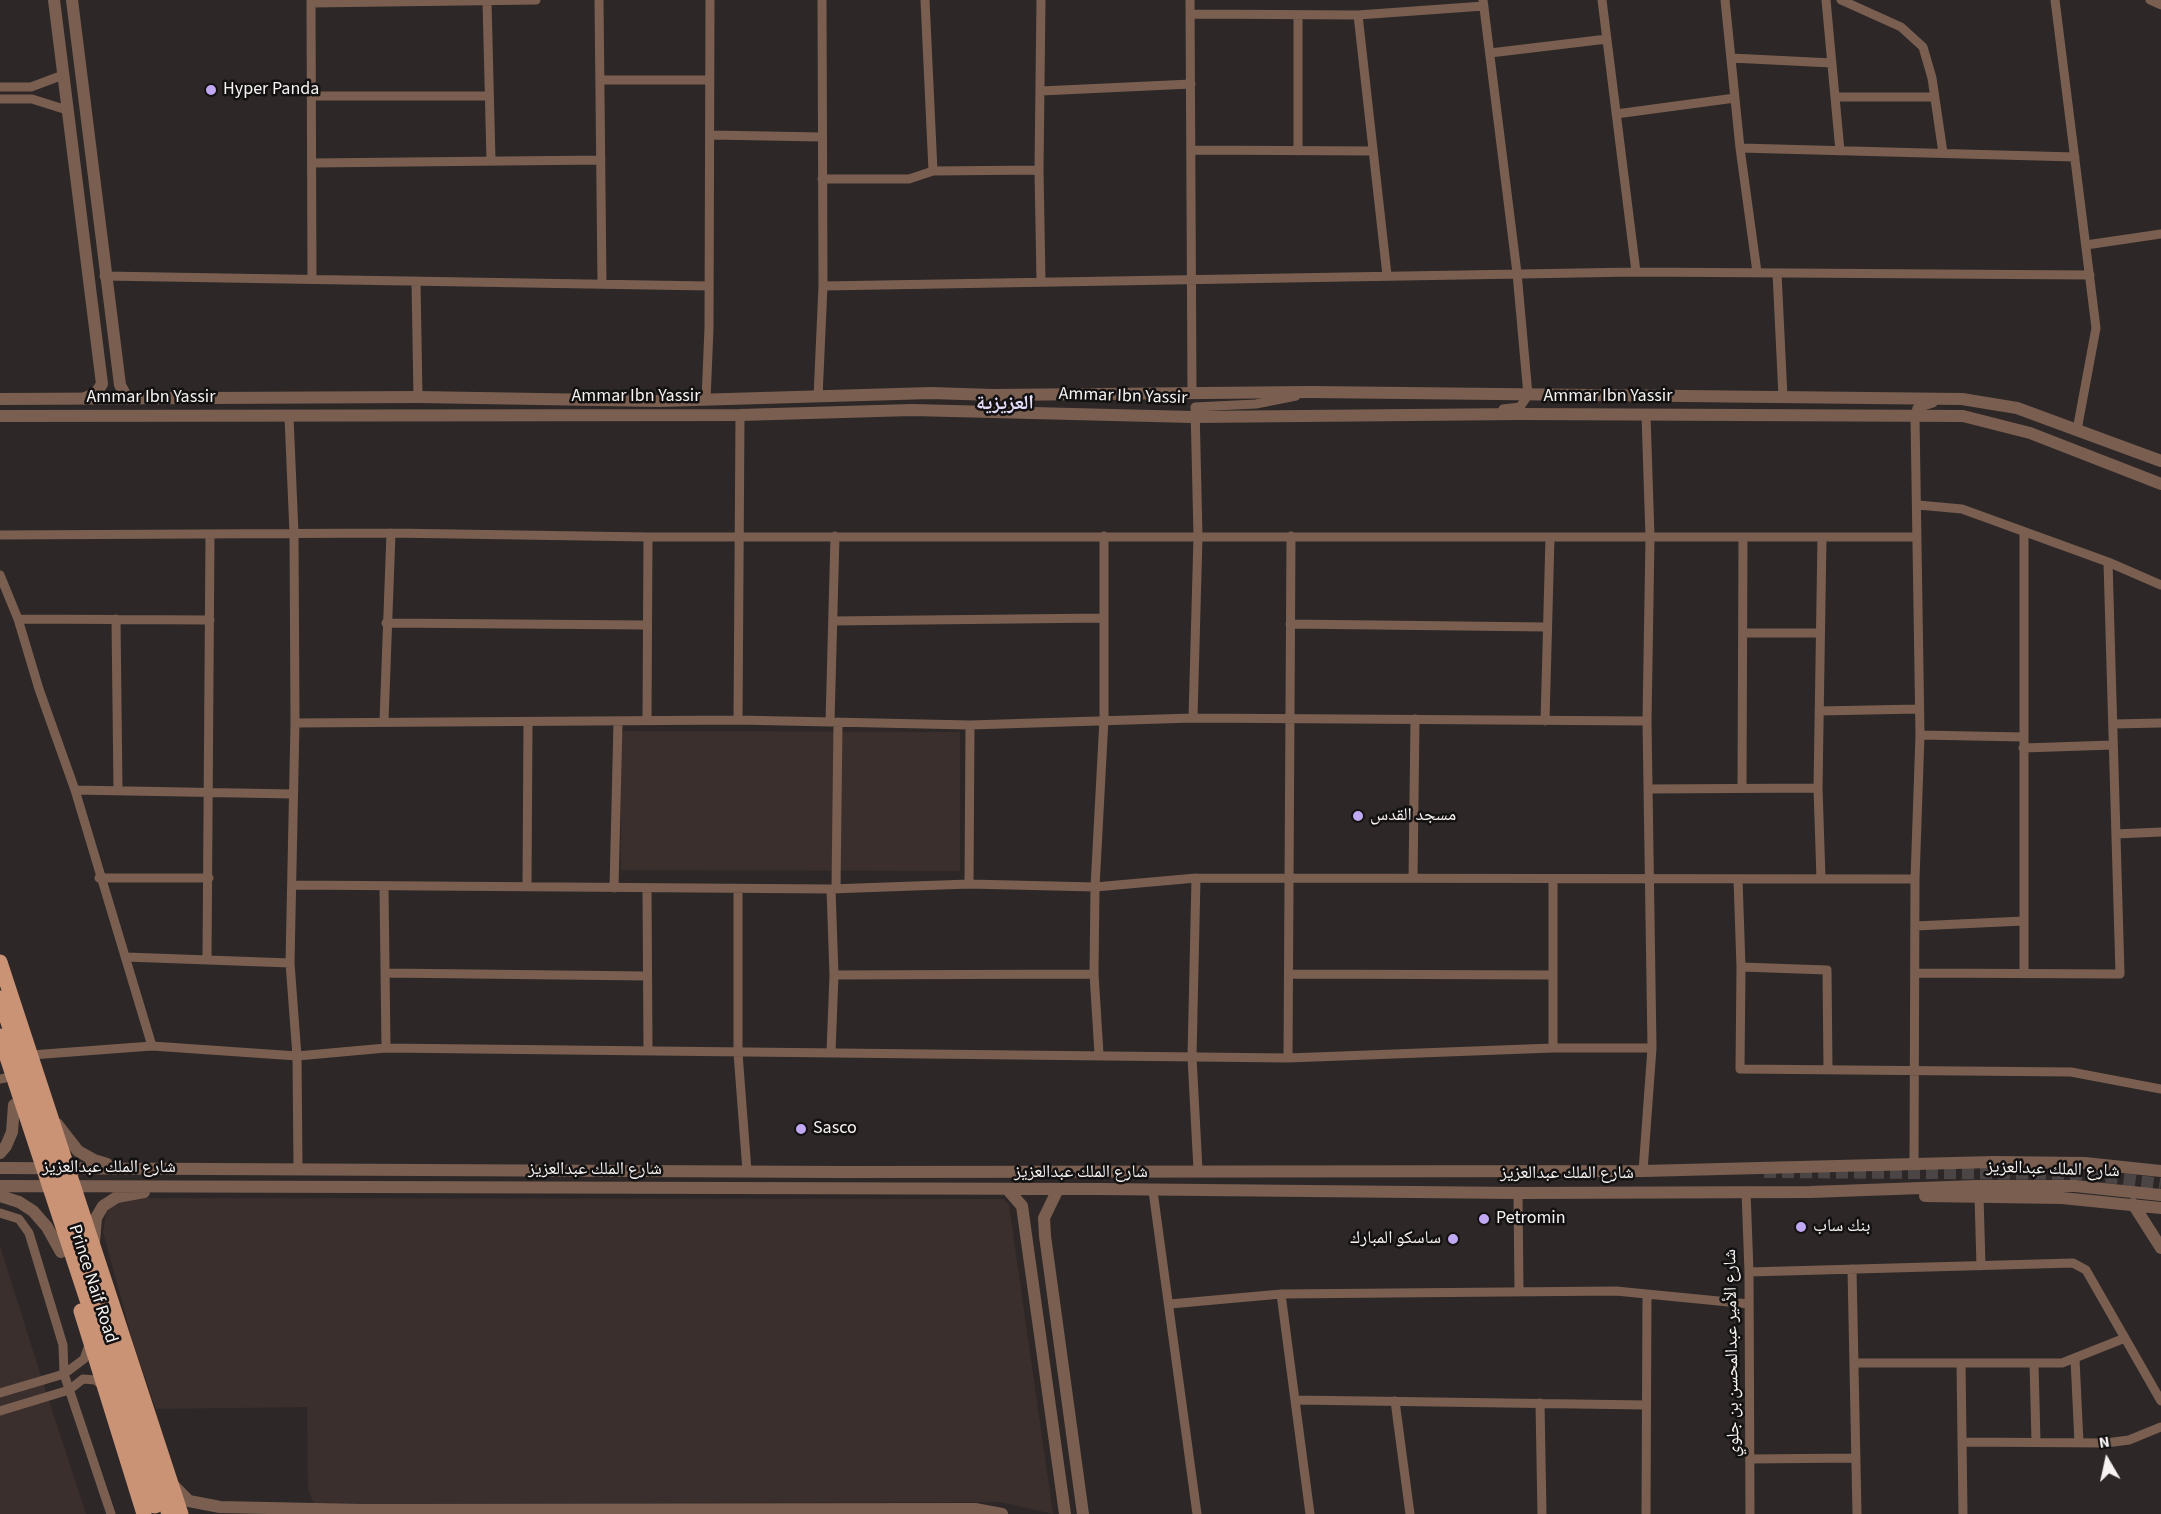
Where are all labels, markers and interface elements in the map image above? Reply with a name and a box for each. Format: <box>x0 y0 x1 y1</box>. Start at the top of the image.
place label: Hyper Panda <box>223 79 319 101</box>
marker: Hyper Panda <box>204 83 218 97</box>
street label: Ammar Ibn Yassir <box>1058 384 1188 410</box>
street label: Ammar Ibn Yassir <box>572 386 700 408</box>
street label: Ammar Ibn Yassir <box>1544 386 1672 408</box>
street label: Ammar Ibn Yassir <box>87 387 215 409</box>
district label: العزيزية <box>976 393 1034 417</box>
place label: مسجد القدس <box>1370 805 1456 827</box>
marker: مسجد القدس <box>1351 809 1365 823</box>
place label: Sasco <box>813 1118 857 1140</box>
marker: Sasco <box>794 1122 808 1136</box>
street label: شارع الملك عبدالعزيز <box>42 1157 176 1179</box>
street label: شارع الملك عبدالعزيز <box>1986 1157 2120 1183</box>
street label: شارع الملك عبدالعزيز <box>528 1159 662 1181</box>
street label: شارع الملك عبدالعزيز <box>1014 1162 1148 1184</box>
street label: شارع الملك عبدالعزيز <box>1500 1163 1634 1185</box>
place label: Petromin <box>1496 1208 1566 1230</box>
marker: Petromin <box>1477 1212 1491 1226</box>
place label: بنك ساب <box>1813 1216 1870 1238</box>
marker: بنك ساب <box>1794 1220 1808 1234</box>
street label: Prince Naif Road <box>63 1222 121 1346</box>
place label: ساسكو المبارك <box>1350 1228 1441 1250</box>
marker: ساسكو المبارك <box>1446 1232 1460 1246</box>
street label: شارع الأمير عبدالمحسن بن جلوي <box>1720 1249 1746 1457</box>
north arrow <box>2077 1430 2137 1490</box>
text: N <box>2097 1431 2111 1454</box>

